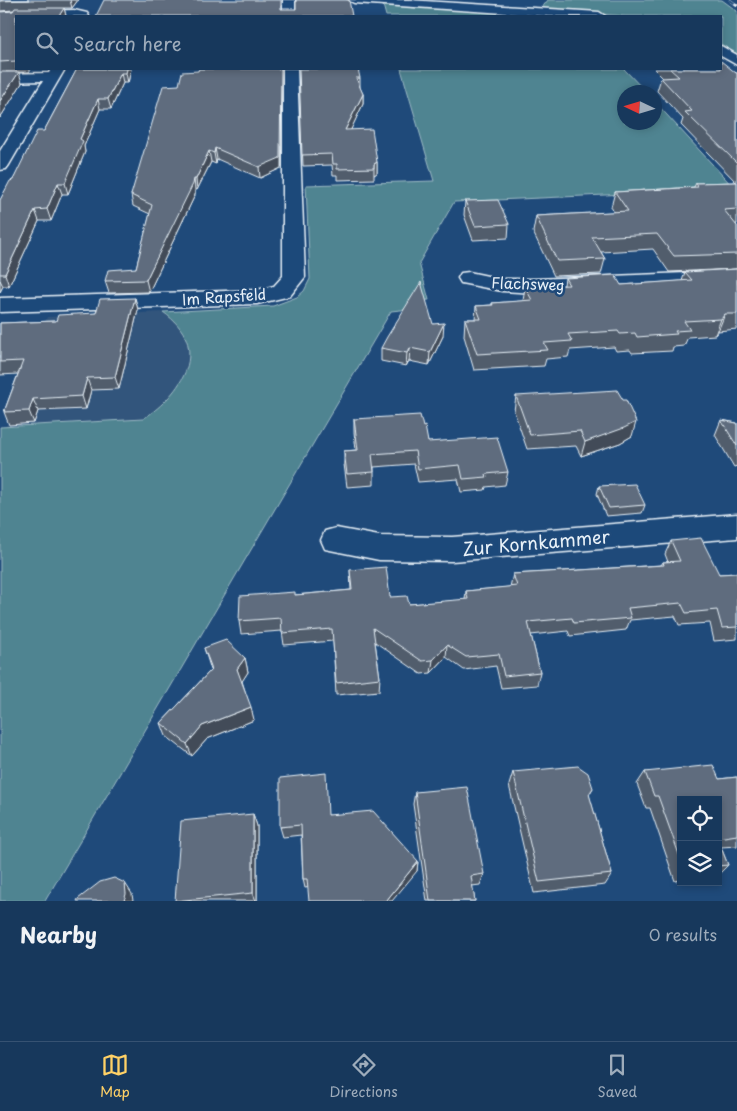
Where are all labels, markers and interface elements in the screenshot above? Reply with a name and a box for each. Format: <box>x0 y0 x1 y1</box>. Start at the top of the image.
search box <box>15 15 722 70</box>
icon: search <box>33 29 61 57</box>
text: Search here <box>73 29 182 57</box>
north arrow <box>617 85 662 130</box>
street label: Flachsweg <box>491 270 565 296</box>
street label: Im Rapsfeld <box>181 282 267 310</box>
street label: Zur Kornkammer <box>461 522 612 562</box>
map controls <box>677 796 722 886</box>
button: locate <box>677 796 722 841</box>
button: layers <box>677 841 722 886</box>
text: Nearby <box>20 918 97 950</box>
text: 0 results <box>649 922 717 946</box>
tab: Map <box>100 1051 130 1102</box>
tab: Directions <box>330 1051 398 1102</box>
tab: Saved <box>597 1051 637 1102</box>

